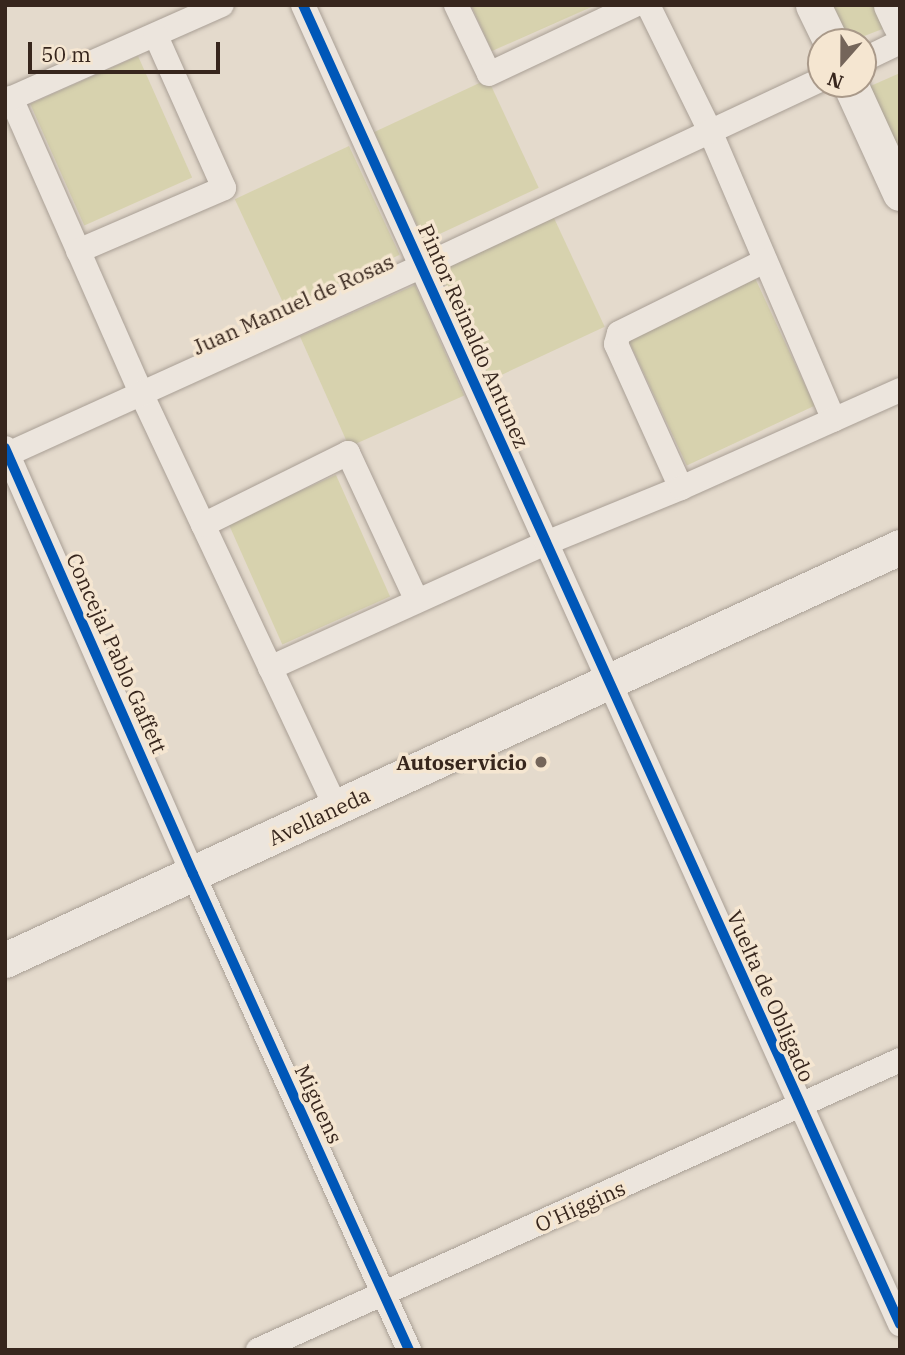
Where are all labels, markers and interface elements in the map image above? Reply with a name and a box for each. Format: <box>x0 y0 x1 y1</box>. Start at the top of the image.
scale bar <box>32 28 224 72</box>
north arrow <box>807 28 877 98</box>
text: 50 m <box>41 40 91 68</box>
text: N <box>824 67 847 95</box>
street label: Pintor Reinaldo Antunez <box>413 220 535 452</box>
street label: Juan Manuel de Rosas <box>189 248 397 360</box>
street label: Concejal Pablo Gaffett <box>62 549 172 757</box>
place label: Autoservicio <box>396 749 527 775</box>
marker: Autoservicio <box>533 754 549 770</box>
street label: Avellaneda <box>264 781 374 851</box>
street label: Vuelta de Obligado <box>722 907 820 1085</box>
street label: Miguens <box>290 1060 348 1148</box>
street label: O'Higgins <box>531 1175 629 1237</box>

